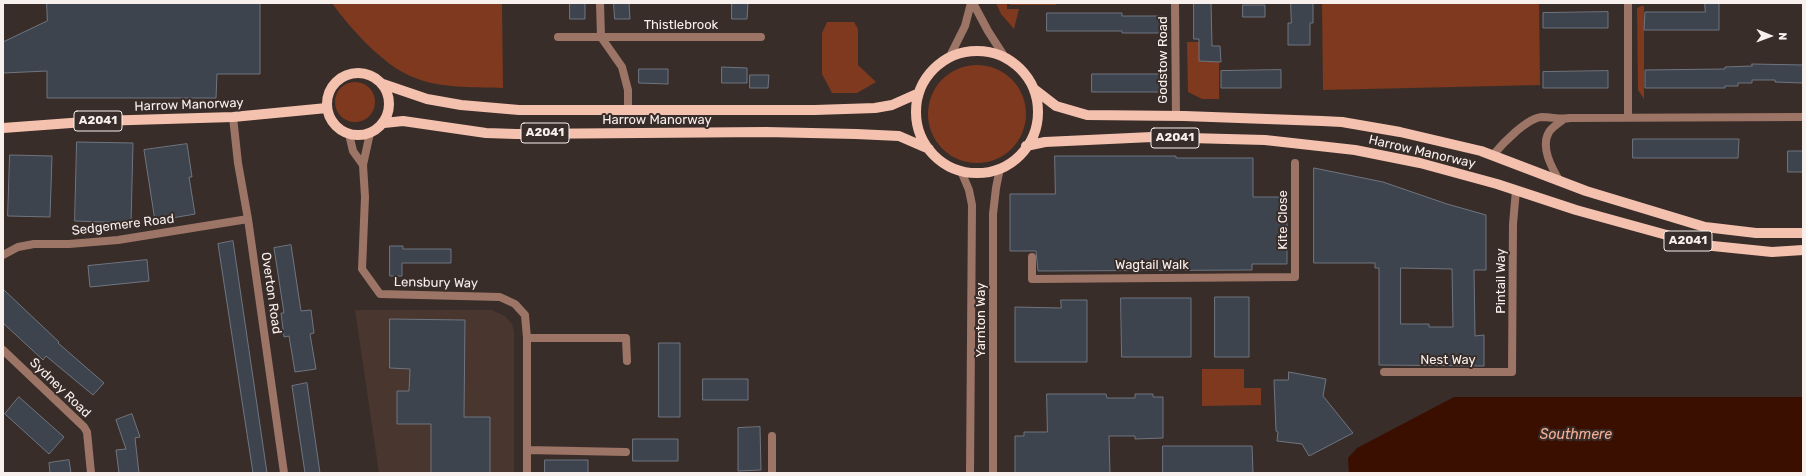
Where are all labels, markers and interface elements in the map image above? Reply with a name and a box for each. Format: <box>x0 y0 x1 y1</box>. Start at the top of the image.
street label: Godstow Road <box>1155 16 1171 104</box>
north arrow <box>1750 16 1790 56</box>
street label: Thistlebrook <box>644 17 718 33</box>
text: N <box>1776 32 1789 40</box>
street label: Harrow Manorway <box>134 95 244 115</box>
road number: A2041 <box>74 111 122 131</box>
street label: Harrow Manorway <box>602 112 712 128</box>
road number: A2041 <box>521 123 569 143</box>
road number: A2041 <box>1151 128 1199 148</box>
street label: Harrow Manorway <box>1367 132 1477 172</box>
street label: Kite Close <box>1275 190 1291 250</box>
street label: Sedgemere Road <box>71 211 175 239</box>
road number: A2041 <box>1664 231 1712 251</box>
street label: Pintail Way <box>1493 248 1509 314</box>
street label: Overton Road <box>258 251 284 335</box>
street label: Wagtail Walk <box>1115 257 1189 273</box>
street label: Lensbury Way <box>394 274 478 292</box>
street label: Yarnton Way <box>973 283 989 357</box>
street label: Nest Way <box>1420 352 1476 368</box>
street label: Sydney Road <box>26 355 94 421</box>
water label: Southmere <box>1540 427 1612 443</box>

